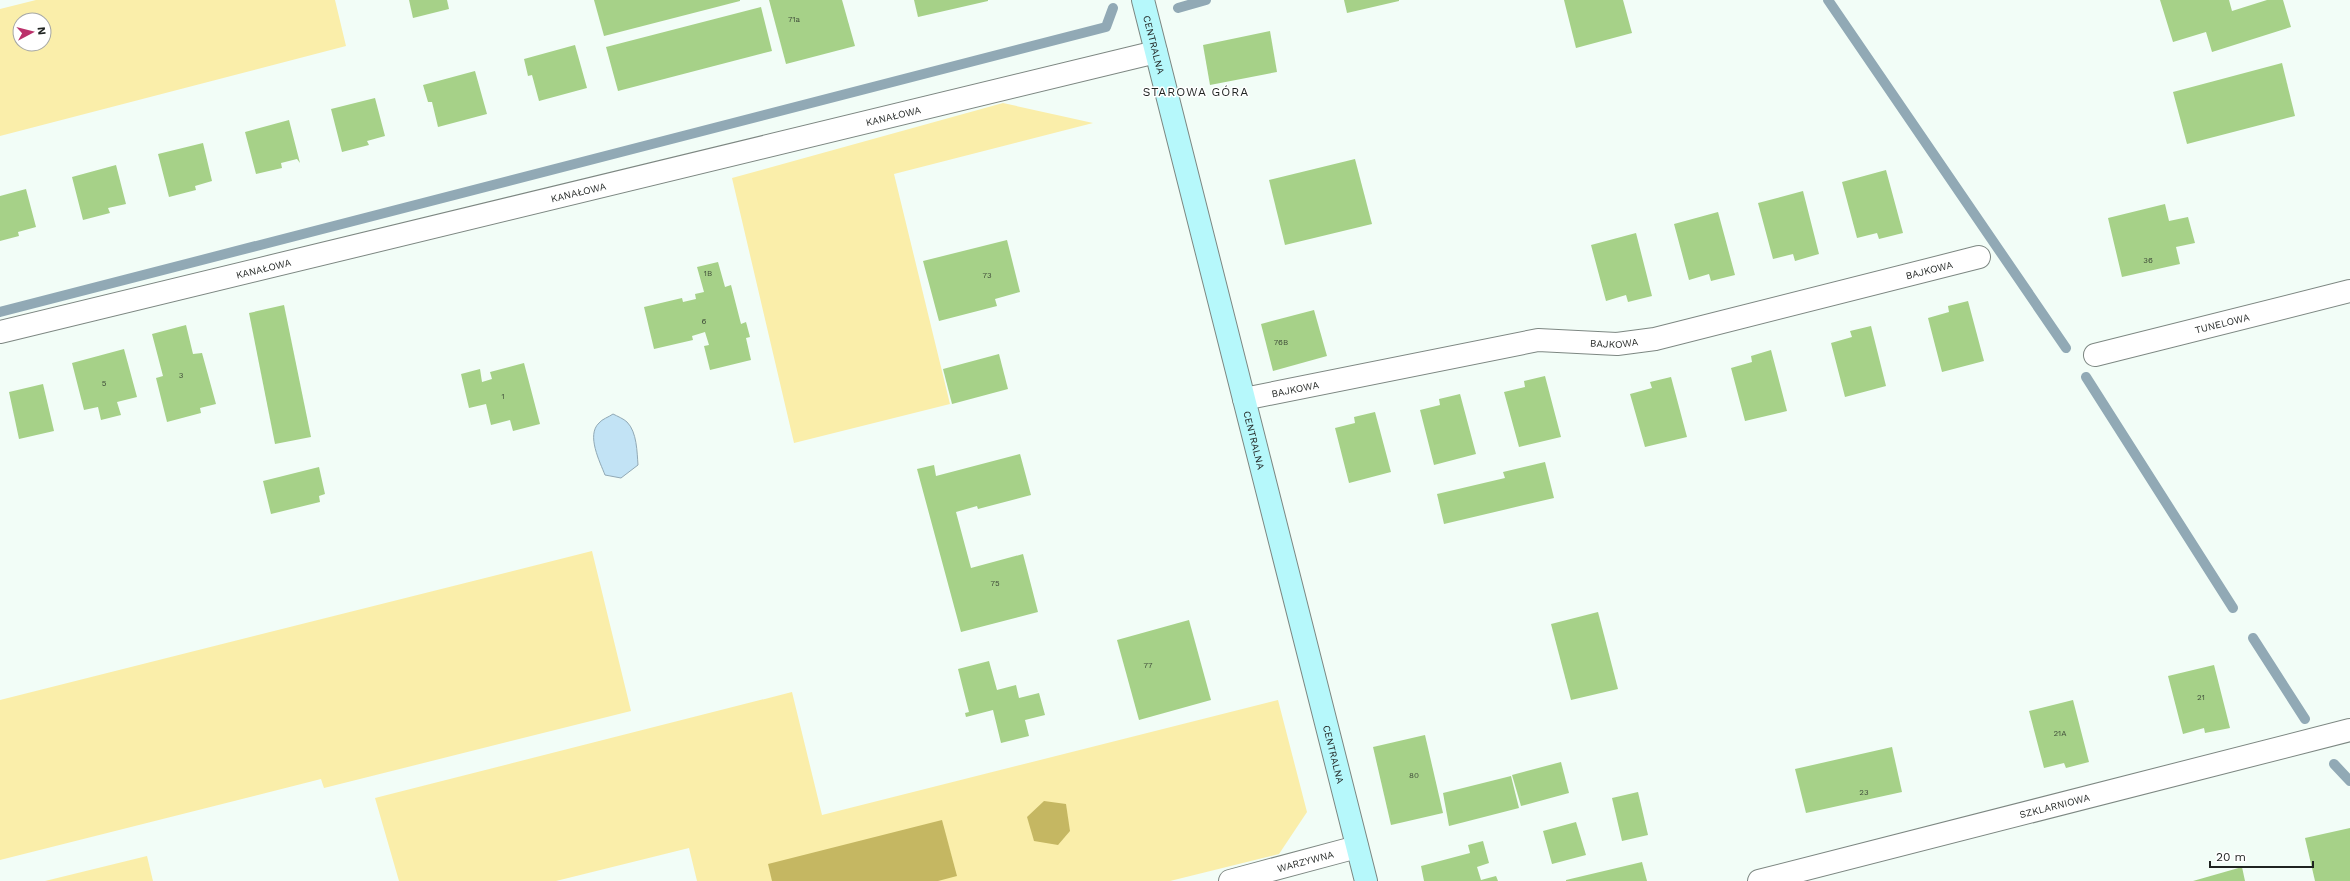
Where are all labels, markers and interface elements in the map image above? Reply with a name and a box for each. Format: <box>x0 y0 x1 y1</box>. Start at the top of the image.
north arrow <box>12 12 52 52</box>
street label: CENTRALNA <box>1142 14 1167 75</box>
house number: 71a <box>788 15 801 24</box>
text: N <box>34 26 48 36</box>
district label: STAROWA GÓRA <box>1143 85 1249 99</box>
street label: KANAŁOWA <box>864 104 922 128</box>
street label: KANAŁOWA <box>550 180 607 204</box>
street label: KANAŁOWA <box>235 256 292 280</box>
house number: 36 <box>2143 256 2153 265</box>
street label: BAJKOWA <box>1904 258 1954 281</box>
house number: 1B <box>704 269 712 278</box>
house number: 73 <box>982 271 992 280</box>
street label: TUNELOWA <box>2194 311 2251 335</box>
house number: 6 <box>702 317 707 326</box>
street label: BAJKOWA <box>1590 336 1639 350</box>
house number: 76B <box>1274 338 1288 347</box>
house number: 3 <box>179 371 184 380</box>
house number: 5 <box>102 379 107 388</box>
street label: BAJKOWA <box>1270 379 1320 399</box>
house number: 1 <box>501 392 505 401</box>
street label: CENTRALNA <box>1242 410 1267 471</box>
house number: 75 <box>990 579 1000 588</box>
house number: 77 <box>1144 661 1153 670</box>
house number: 21 <box>2197 693 2205 702</box>
street label: CENTRALNA <box>1321 724 1347 785</box>
house number: 21A <box>2053 729 2067 738</box>
house number: 80 <box>1409 771 1419 780</box>
house number: 23 <box>1859 788 1869 797</box>
street label: SZKLARNIOWA <box>2018 791 2091 820</box>
scale bar <box>2210 843 2313 869</box>
street label: WARZYWNA <box>1276 848 1335 874</box>
text: 20 m <box>2216 850 2246 864</box>

